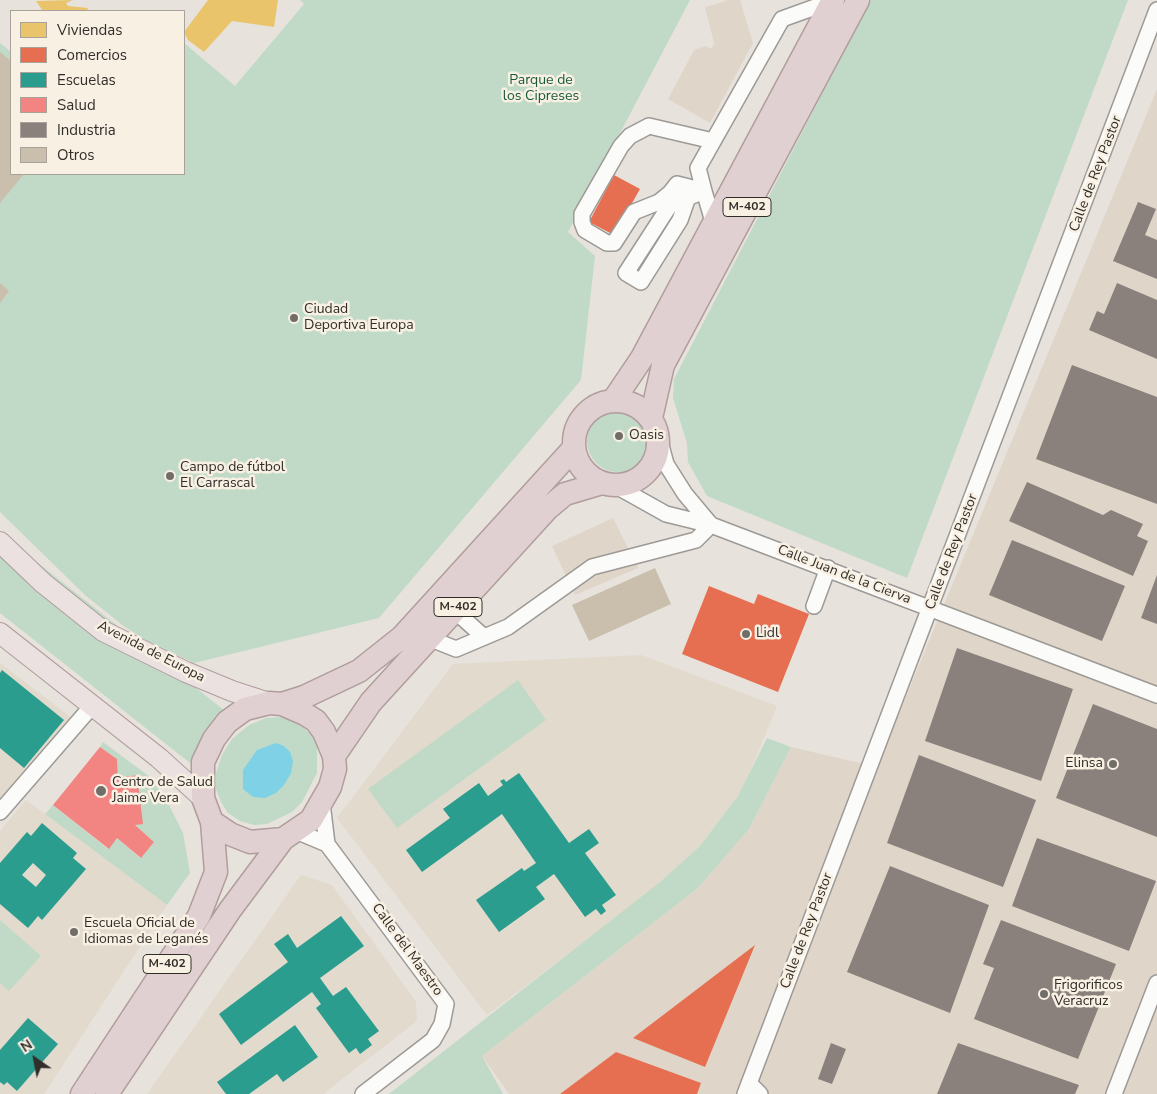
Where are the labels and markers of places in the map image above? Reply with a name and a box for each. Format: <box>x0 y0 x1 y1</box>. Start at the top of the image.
place label: Ciudad Deportiva Europa <box>304 302 414 334</box>
marker: Ciudad Deportiva Europa <box>288 312 300 324</box>
place label: Oasis <box>629 428 664 444</box>
marker: Oasis <box>613 430 625 442</box>
place label: Campo de fútbol El Carrascal <box>180 460 285 492</box>
marker: Campo de fútbol El Carrascal <box>164 470 176 482</box>
place label: Lidl <box>756 626 779 642</box>
marker: Lidl <box>740 628 752 640</box>
place label: Elinsa <box>1065 756 1103 772</box>
marker: Elinsa <box>1107 758 1119 770</box>
place label: Centro de Salud Jaime Vera <box>112 775 213 808</box>
marker: Centro de Salud Jaime Vera <box>94 784 108 798</box>
place label: Escuela Oficial de Idiomas de Leganés <box>84 916 208 949</box>
marker: Escuela Oficial de Idiomas de Leganés <box>68 926 80 938</box>
place label: Frigorificos Veracruz <box>1054 978 1123 1010</box>
marker: Frigorificos Veracruz <box>1038 988 1050 1000</box>

